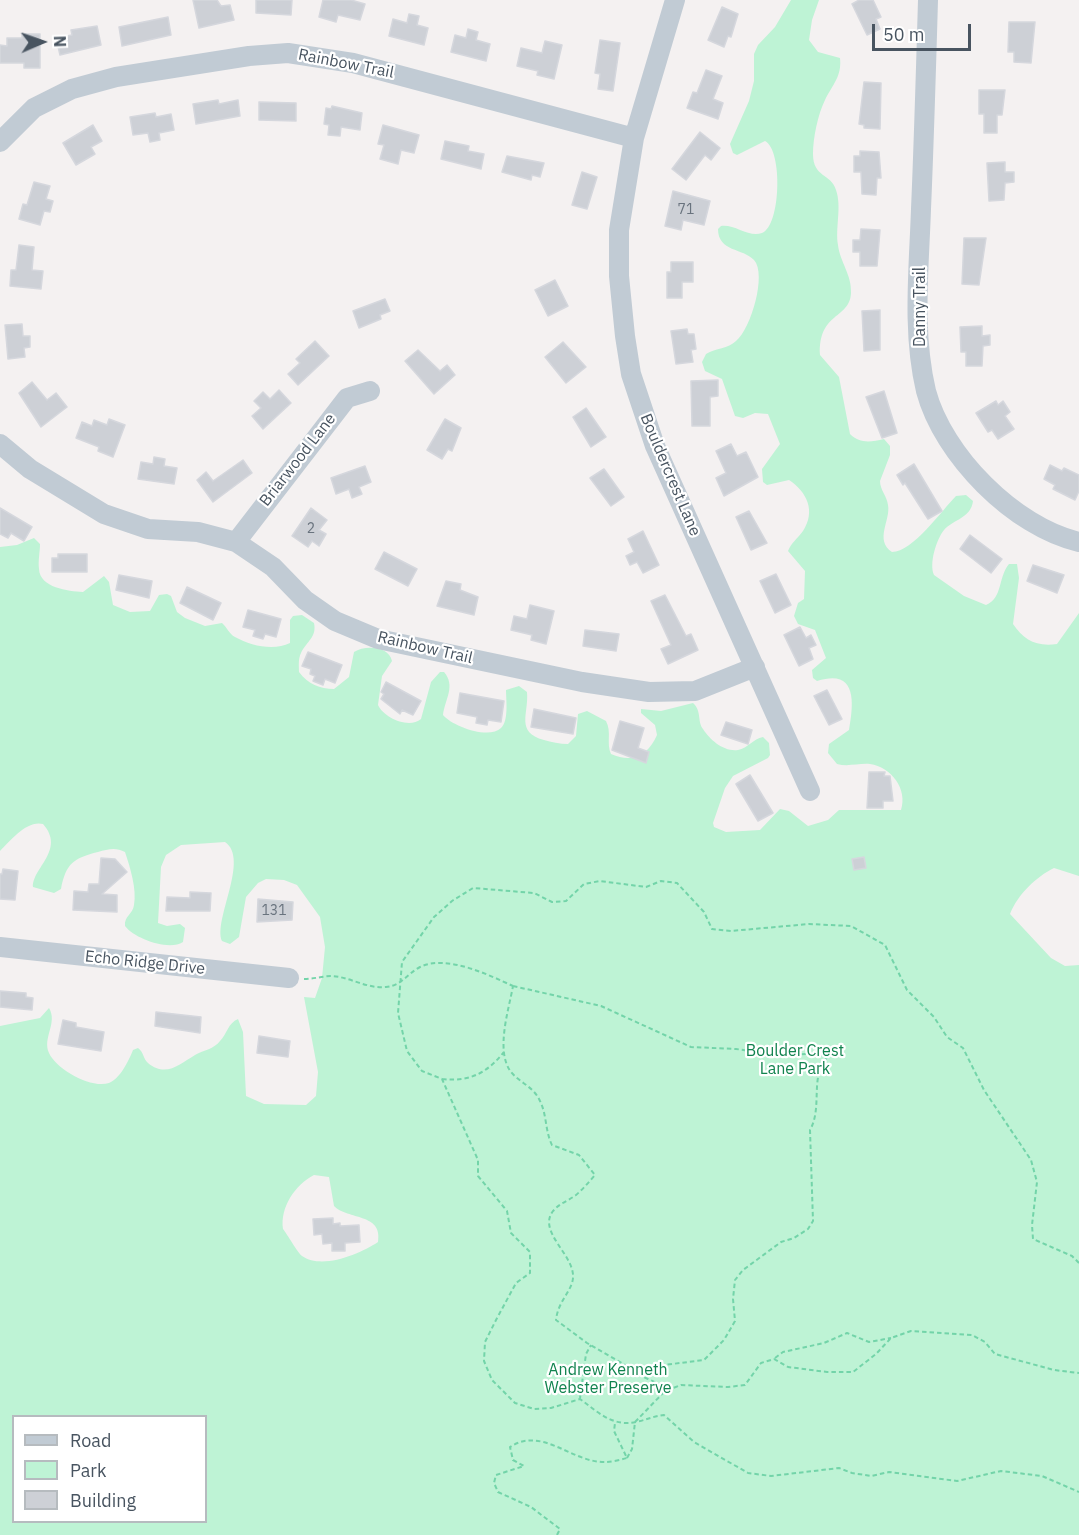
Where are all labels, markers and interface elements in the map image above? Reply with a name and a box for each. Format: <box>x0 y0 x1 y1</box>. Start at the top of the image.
north arrow <box>12 12 72 72</box>
scale bar <box>875 12 974 50</box>
text: 50 m <box>883 23 925 46</box>
text: N <box>50 35 70 48</box>
street label: Rainbow Trail <box>297 45 395 83</box>
house number: 71 <box>678 202 694 218</box>
street label: Danny Trail <box>910 267 930 347</box>
street label: Briarwood Lane <box>256 410 340 510</box>
street label: Bouldercrest Lane <box>636 411 704 539</box>
house number: 2 <box>307 521 315 537</box>
street label: Rainbow Trail <box>376 628 474 668</box>
house number: 131 <box>261 903 287 919</box>
street label: Echo Ridge Drive <box>84 947 206 979</box>
park label: Boulder Crest Lane Park <box>746 1041 844 1079</box>
park label: Andrew Kenneth Webster Preserve <box>545 1360 671 1398</box>
legend <box>12 1415 207 1523</box>
text: Road <box>70 1429 111 1452</box>
text: Park <box>70 1459 106 1482</box>
text: Building <box>70 1489 136 1512</box>

